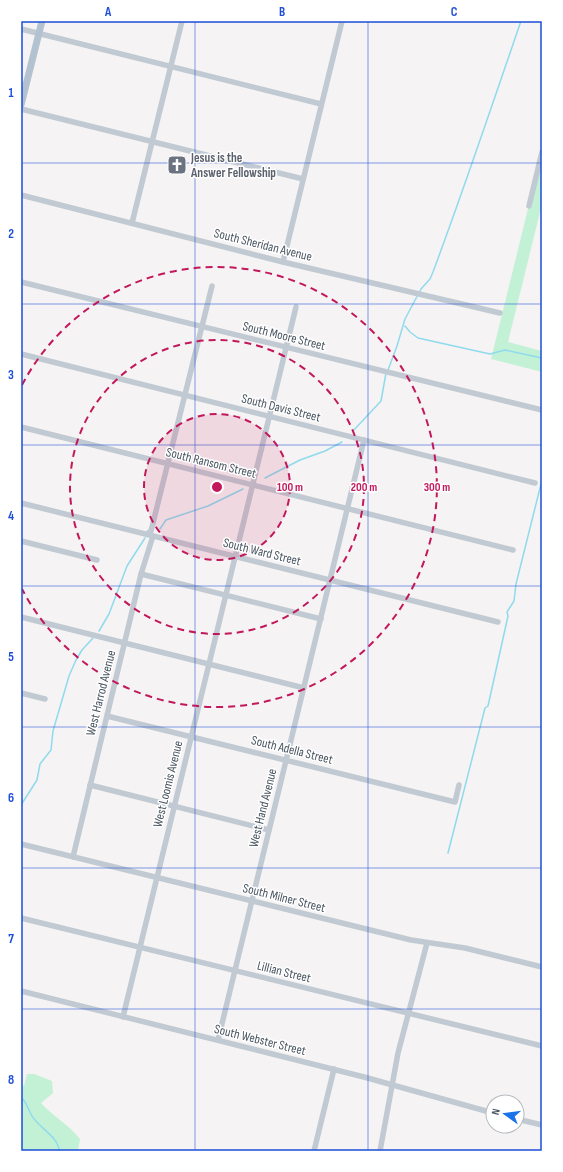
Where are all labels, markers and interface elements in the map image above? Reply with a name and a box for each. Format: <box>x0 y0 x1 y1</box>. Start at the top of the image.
text: A <box>104 4 112 20</box>
text: B <box>279 4 285 20</box>
text: C <box>451 4 458 20</box>
text: 1 <box>8 85 14 101</box>
place label: Jesus is the Answer Fellowship <box>190 150 276 181</box>
church icon: Jesus is the Answer Fellowship <box>166 154 188 176</box>
street label: South Sheridan Avenue <box>212 225 314 265</box>
text: 2 <box>8 226 14 242</box>
street label: South Moore Street <box>241 318 327 354</box>
text: 3 <box>8 367 14 383</box>
street label: South Davis Street <box>240 390 322 426</box>
street label: South Ransom Street <box>164 444 258 482</box>
centre of rings <box>210 480 224 494</box>
text: 100 m <box>277 480 303 495</box>
text: 200 m <box>351 480 377 495</box>
text: 300 m <box>424 480 450 495</box>
text: 4 <box>8 508 14 524</box>
street label: South Ward Street <box>221 535 303 569</box>
text: 5 <box>8 649 14 665</box>
street label: West Harrod Avenue <box>83 649 119 737</box>
street label: South Adella Street <box>250 732 334 768</box>
street label: West Loomis Avenue <box>149 739 187 829</box>
street label: West Hand Avenue <box>245 767 281 849</box>
text: 6 <box>8 790 14 806</box>
street label: South Milner Street <box>241 880 327 916</box>
text: 7 <box>8 931 14 947</box>
street label: Lillian Street <box>255 958 313 986</box>
street label: South Webster Street <box>213 1021 307 1059</box>
text: 8 <box>8 1072 14 1088</box>
north arrow <box>485 1094 525 1134</box>
text: N <box>489 1107 503 1116</box>

